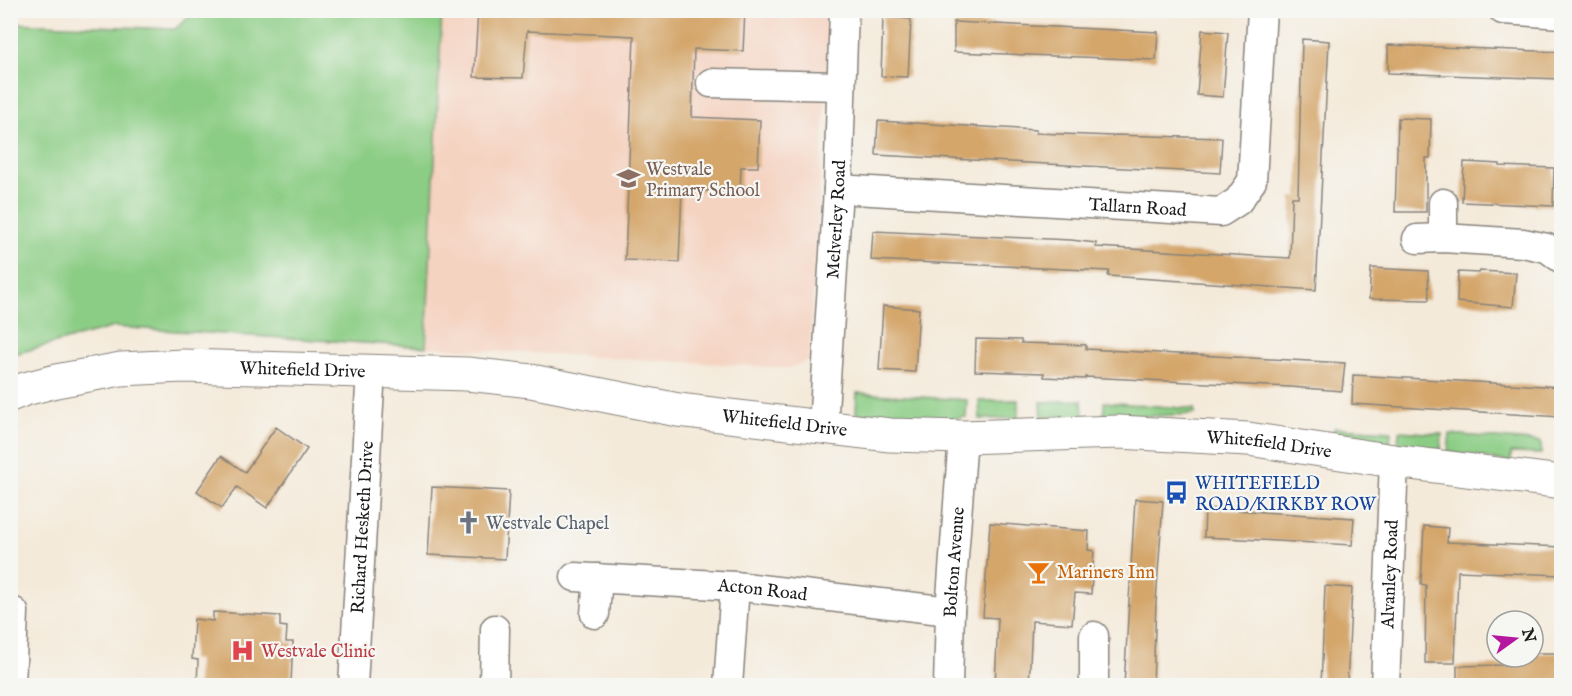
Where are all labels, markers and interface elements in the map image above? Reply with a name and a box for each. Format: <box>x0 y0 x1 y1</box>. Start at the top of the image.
place label: Westvale Primary School <box>646 159 760 203</box>
street label: Melverley Road <box>822 159 852 280</box>
school or university icon: Westvale Primary School <box>615 166 641 192</box>
street label: Tallarn Road <box>1088 194 1187 223</box>
street label: Whitefield Drive <box>239 358 366 384</box>
street label: Whitefield Drive <box>721 405 848 443</box>
street label: Whitefield Drive <box>1206 427 1333 464</box>
street label: Richard Hesketh Drive <box>347 440 380 614</box>
place label: WHITEFIELD ROAD/KIRKBY ROW <box>1195 473 1377 517</box>
bus stop icon: WHITEFIELD ROAD/KIRKBY ROW <box>1164 480 1190 506</box>
street label: Bolton Avenue <box>940 506 971 618</box>
church icon: Westvale Chapel <box>455 510 481 536</box>
place label: Westvale Chapel <box>486 513 609 536</box>
street label: Alvanley Road <box>1377 519 1405 630</box>
bar icon: Mariners Inn <box>1026 559 1052 585</box>
place label: Mariners Inn <box>1057 562 1155 585</box>
street label: Acton Road <box>716 575 809 607</box>
north arrow <box>1485 609 1545 669</box>
text: N <box>1516 625 1539 645</box>
hospital icon: Westvale Clinic <box>230 638 256 664</box>
place label: Westvale Clinic <box>261 641 376 664</box>

